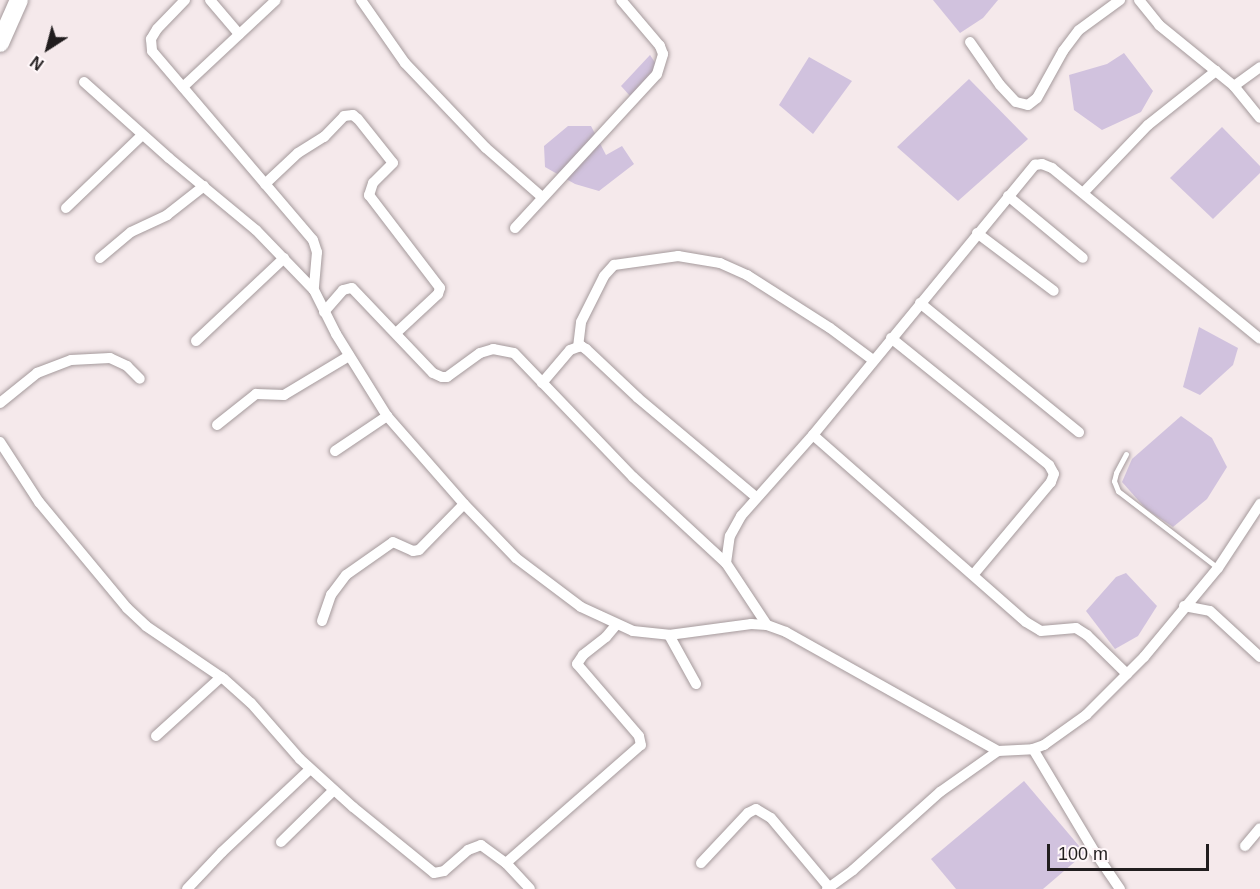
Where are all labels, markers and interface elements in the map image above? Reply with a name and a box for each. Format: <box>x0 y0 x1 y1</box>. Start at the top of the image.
north arrow <box>18 18 78 78</box>
text: N <box>27 53 47 73</box>
scale bar <box>1050 832 1212 870</box>
text: 100 m <box>1058 844 1108 864</box>

